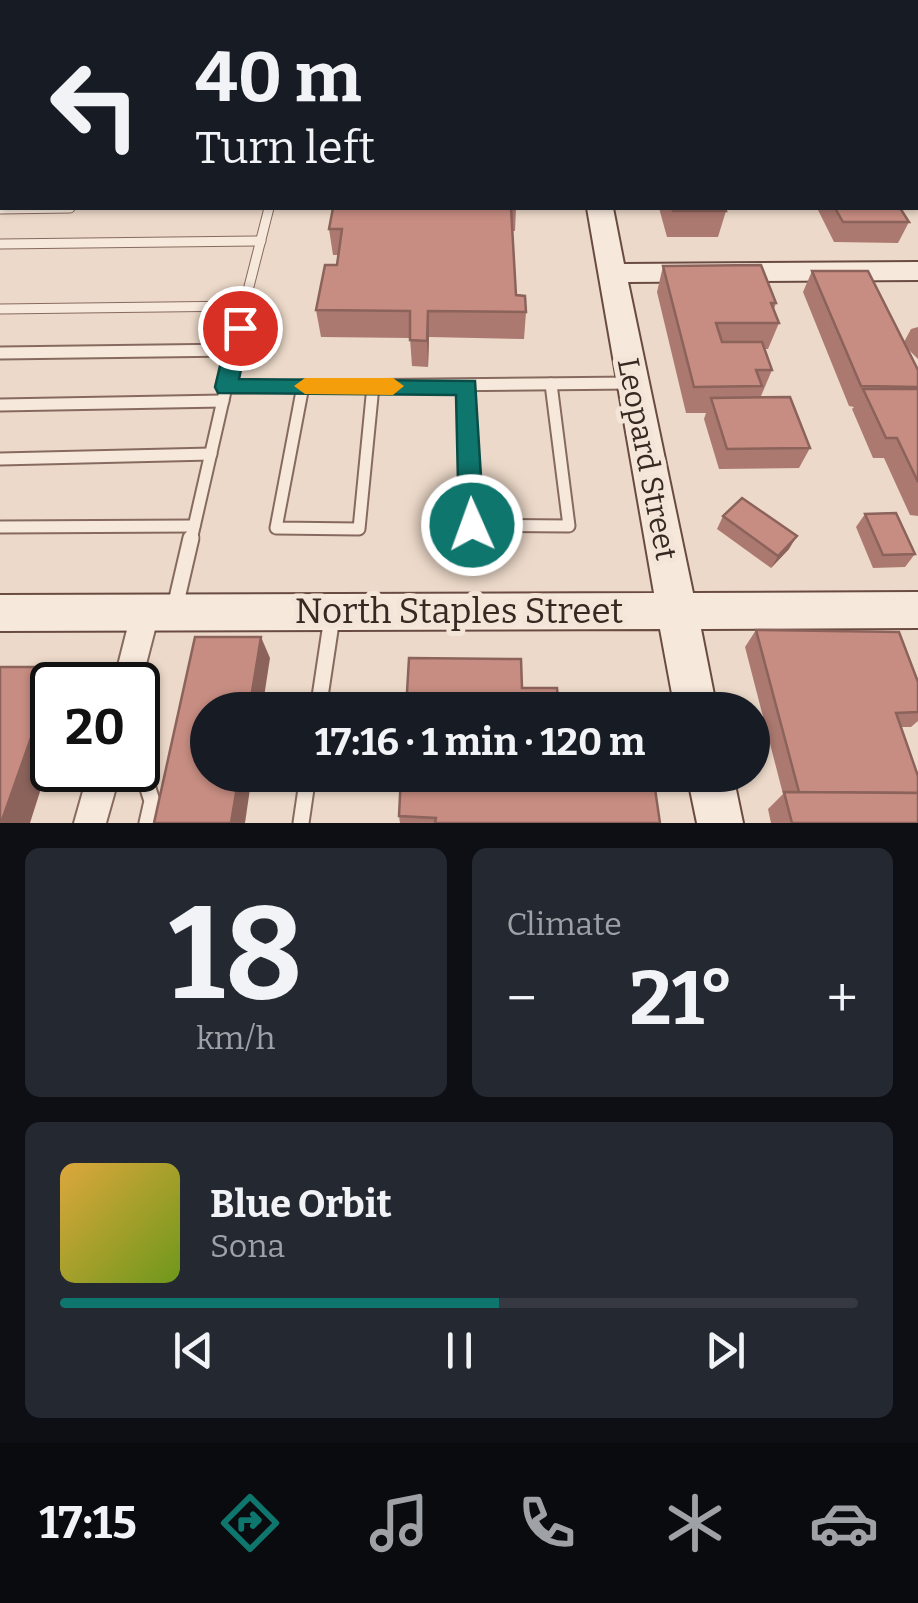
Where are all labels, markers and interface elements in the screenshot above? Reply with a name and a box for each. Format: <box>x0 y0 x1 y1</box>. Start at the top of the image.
text: 40 m <box>195 36 361 120</box>
icon: left <box>30 40 160 170</box>
text: Turn left <box>195 121 375 175</box>
pin <box>198 286 283 371</box>
icon: arrive <box>213 301 268 356</box>
street label: Leopard Street <box>610 355 684 563</box>
position arrow <box>420 473 524 577</box>
street label: North Staples Street <box>295 590 624 632</box>
speed limit sign: 20 <box>30 662 160 792</box>
text: 17:16 · 1 min · 120 m <box>315 719 645 765</box>
text: 18 <box>169 876 303 1032</box>
text: Climate <box>507 905 622 943</box>
text: 21° <box>629 954 734 1044</box>
text: − <box>507 966 537 1032</box>
text: + <box>827 966 858 1032</box>
text: km/h <box>196 1019 275 1057</box>
text: Blue Orbit <box>210 1181 392 1227</box>
text: Sona <box>210 1227 285 1265</box>
icon: previous <box>166 1323 221 1378</box>
icon: pause <box>432 1323 487 1378</box>
icon: next <box>698 1323 753 1378</box>
icon: directions <box>215 1488 285 1558</box>
icon: music <box>364 1488 434 1558</box>
icon: phone <box>512 1488 582 1558</box>
icon: climate <box>660 1488 730 1558</box>
icon: car <box>809 1488 879 1558</box>
text: 17:15 <box>39 1496 137 1550</box>

